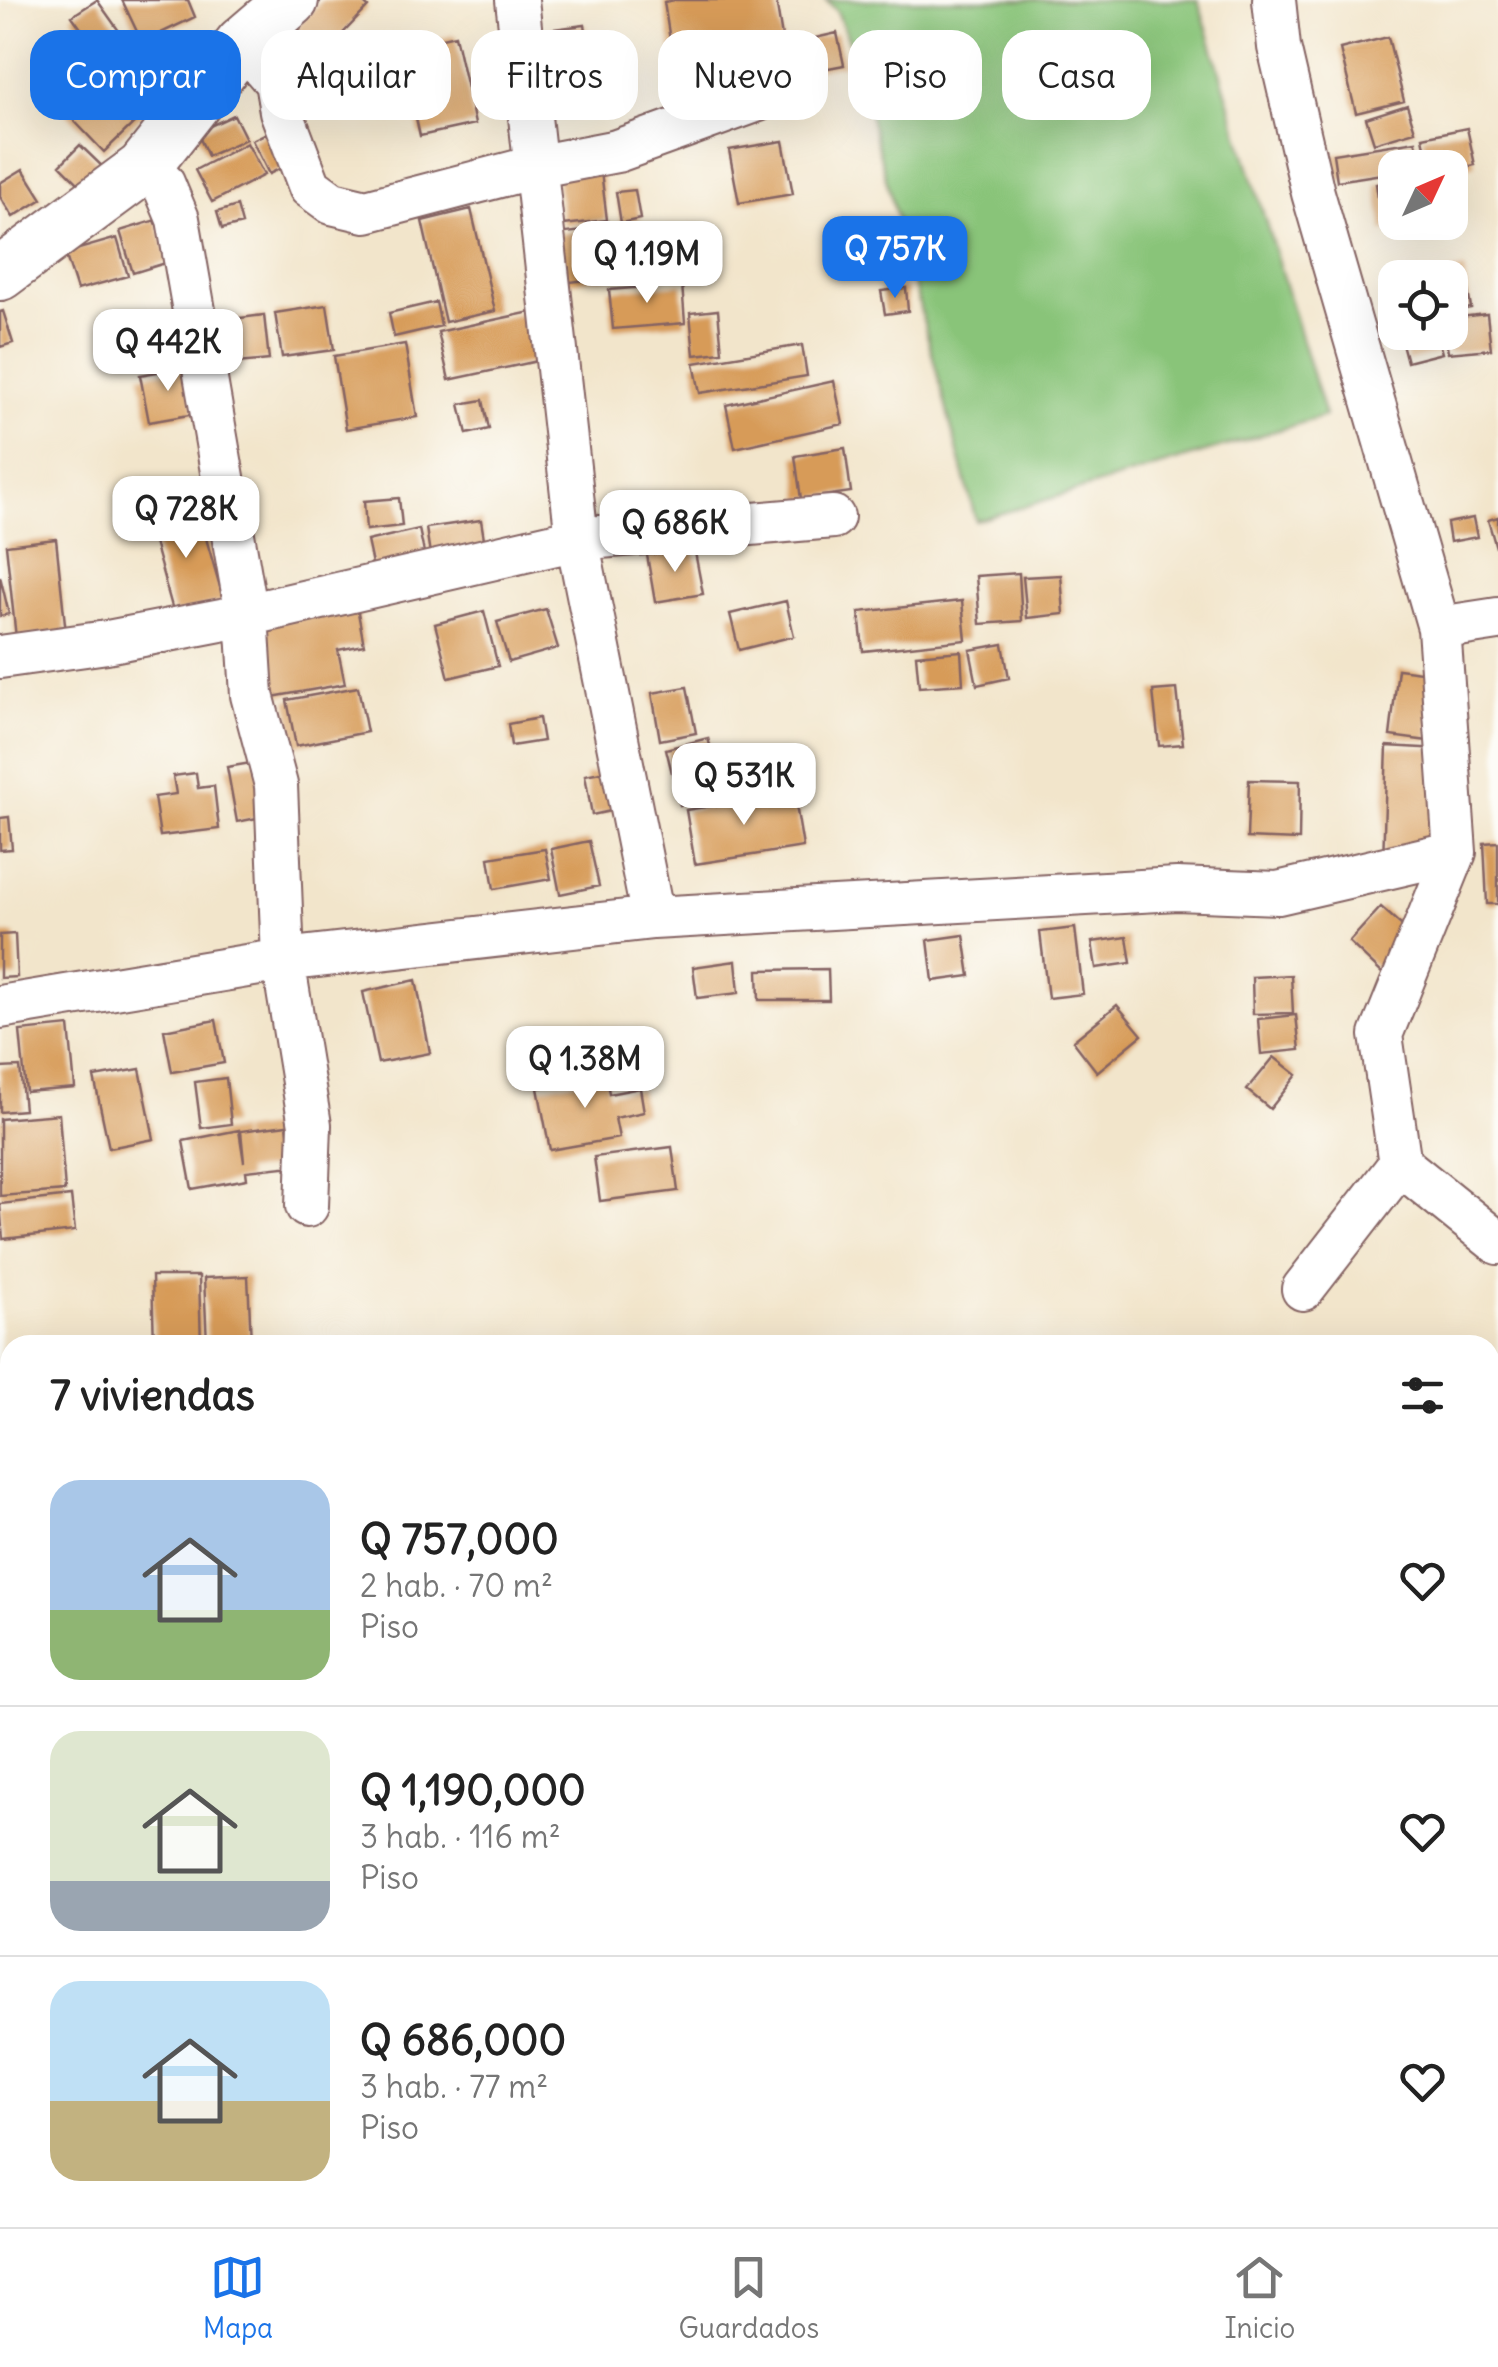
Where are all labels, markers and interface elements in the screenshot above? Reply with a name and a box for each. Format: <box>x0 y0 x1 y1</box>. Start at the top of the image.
chip: Comprar <box>30 30 241 120</box>
chip: Alquilar <box>261 30 451 120</box>
chip: Filtros <box>471 30 638 120</box>
chip: Nuevo <box>658 30 828 120</box>
chip: Piso <box>848 30 982 120</box>
chip: Casa <box>1002 30 1151 120</box>
north arrow <box>1378 150 1468 240</box>
map controls <box>1378 150 1468 350</box>
pin: Q 757K <box>814 216 976 301</box>
pin: Q 1.19M <box>555 221 739 306</box>
text: Q 757K <box>844 228 946 269</box>
text: Q 1.19M <box>594 233 700 274</box>
button: locate <box>1378 260 1468 350</box>
pin: Q 442K <box>87 309 249 394</box>
text: Q 442K <box>115 321 221 362</box>
pin: Q 728K <box>105 476 267 561</box>
text: Q 728K <box>134 488 238 529</box>
pin: Q 686K <box>594 490 756 575</box>
text: Q 686K <box>622 502 728 543</box>
pin: Q 531K <box>663 743 825 828</box>
text: Q 531K <box>694 755 794 796</box>
pin: Q 1.38M <box>493 1026 677 1111</box>
text: Q 1.38M <box>528 1038 642 1079</box>
icon: filters <box>1395 1368 1450 1423</box>
text: 7 viviendas <box>50 1369 255 1421</box>
text: Q 757,000 <box>360 1513 559 1565</box>
icon: home <box>130 1520 250 1640</box>
icon: heart <box>1395 1553 1450 1608</box>
text: 2 hab. · 70 m² <box>360 1565 553 1606</box>
text: Piso <box>360 1606 419 1647</box>
text: Q 1,190,000 <box>360 1764 586 1816</box>
icon: home <box>130 1771 250 1891</box>
icon: heart <box>1395 1804 1450 1859</box>
text: 3 hab. · 116 m² <box>360 1816 561 1857</box>
text: Piso <box>360 1857 419 1898</box>
text: Q 686,000 <box>360 2014 566 2066</box>
icon: home <box>130 2021 250 2141</box>
icon: heart <box>1395 2054 1450 2109</box>
text: 3 hab. · 77 m² <box>360 2066 548 2107</box>
text: Piso <box>360 2107 419 2148</box>
tab: Mapa <box>203 2250 273 2346</box>
tab: Guardados <box>678 2250 819 2346</box>
tab: Inicio <box>1225 2250 1295 2346</box>

